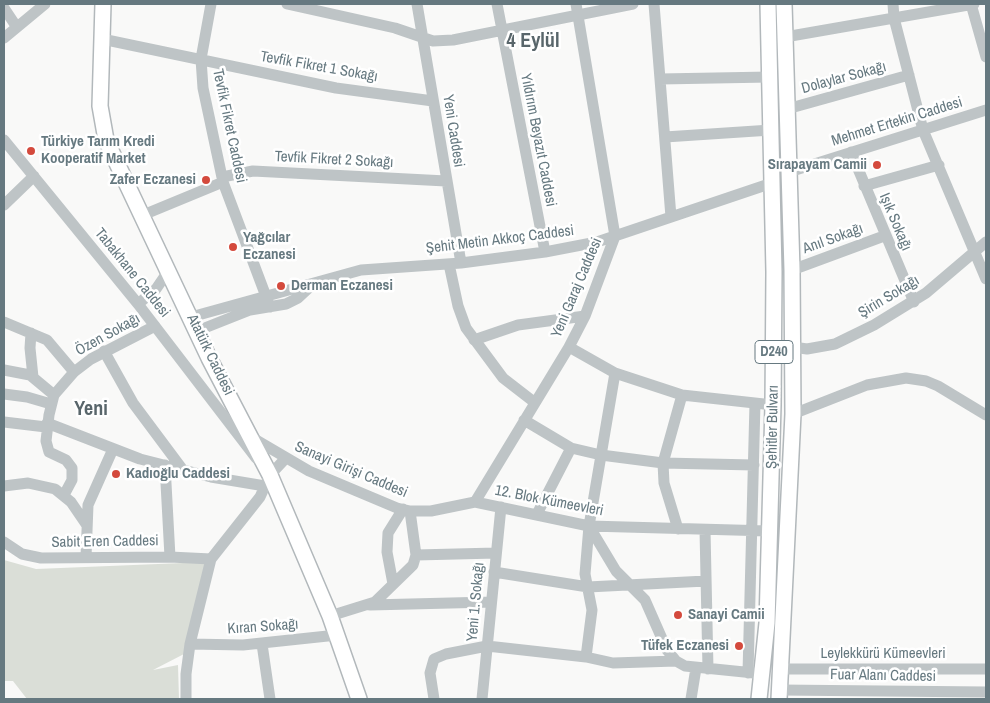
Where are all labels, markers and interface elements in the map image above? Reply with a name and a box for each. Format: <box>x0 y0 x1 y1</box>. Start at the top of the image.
district label: 4 Eylül <box>507 30 559 54</box>
street label: Tevfik Fikret 1 Sokağı <box>259 48 379 86</box>
street label: Dolaylar Sokağı <box>800 58 888 98</box>
street label: Tevfik Fikret Caddesi <box>208 67 250 185</box>
street label: Yıldırım Beyazıt Caddesi <box>516 72 560 208</box>
street label: Yeni Caddesi <box>438 93 468 169</box>
street label: Mehmet Ertekin Caddesi <box>829 94 965 150</box>
place label: Türkiye Tarım Kredi Kooperatif Market <box>41 133 155 168</box>
marker: Türkiye Tarım Kredi Kooperatif Market <box>25 145 37 157</box>
street label: Tevfik Fikret 2 Sokağı <box>274 148 394 172</box>
place label: Sırapayam Camii <box>768 156 867 174</box>
marker: Sırapayam Camii <box>871 159 883 171</box>
place label: Zafer Eczanesi <box>110 171 196 189</box>
marker: Zafer Eczanesi <box>200 174 212 186</box>
street label: Işık Sokağı <box>875 190 915 254</box>
street label: Anıl Sokağı <box>800 220 866 258</box>
street label: Şehit Metin Akkoç Caddesi <box>425 222 575 258</box>
street label: Tabakhane Caddesi <box>91 225 173 321</box>
place label: Yağcılar Eczanesi <box>243 229 296 264</box>
street label: Yeni Garaj Caddesi <box>548 235 606 341</box>
marker: Yağcılar Eczanesi <box>227 241 239 253</box>
street label: Şirin Sokağı <box>855 272 923 322</box>
place label: Derman Eczanesi <box>291 277 393 295</box>
marker: Derman Eczanesi <box>275 280 287 292</box>
street label: Özen Sokağı <box>73 310 143 360</box>
street label: Atatürk Caddesi <box>183 311 237 399</box>
road number: D240 <box>755 341 793 364</box>
street label: Şehitler Bulvarı <box>763 385 783 469</box>
district label: Yeni <box>74 398 108 422</box>
street label: Sanayi Girişi Caddesi <box>292 438 410 502</box>
place label: Kadıoğlu Caddesi <box>126 465 230 483</box>
marker: Kadıoğlu Caddesi <box>110 468 122 480</box>
street label: 12. Blok Kümeevleri <box>493 482 605 520</box>
street label: Sabit Eren Caddesi <box>51 532 159 552</box>
street label: Yeni 1. Sokağı <box>464 562 488 642</box>
place label: Sanayi Camii <box>688 606 765 624</box>
marker: Sanayi Camii <box>672 609 684 621</box>
street label: Kıran Sokağı <box>227 616 299 638</box>
place label: Tüfek Eczanesi <box>641 637 729 655</box>
marker: Tüfek Eczanesi <box>733 640 745 652</box>
street label: Leylekkürü Kümeevleri <box>820 645 946 663</box>
street label: Fuar Alanı Caddesi <box>830 666 936 686</box>

